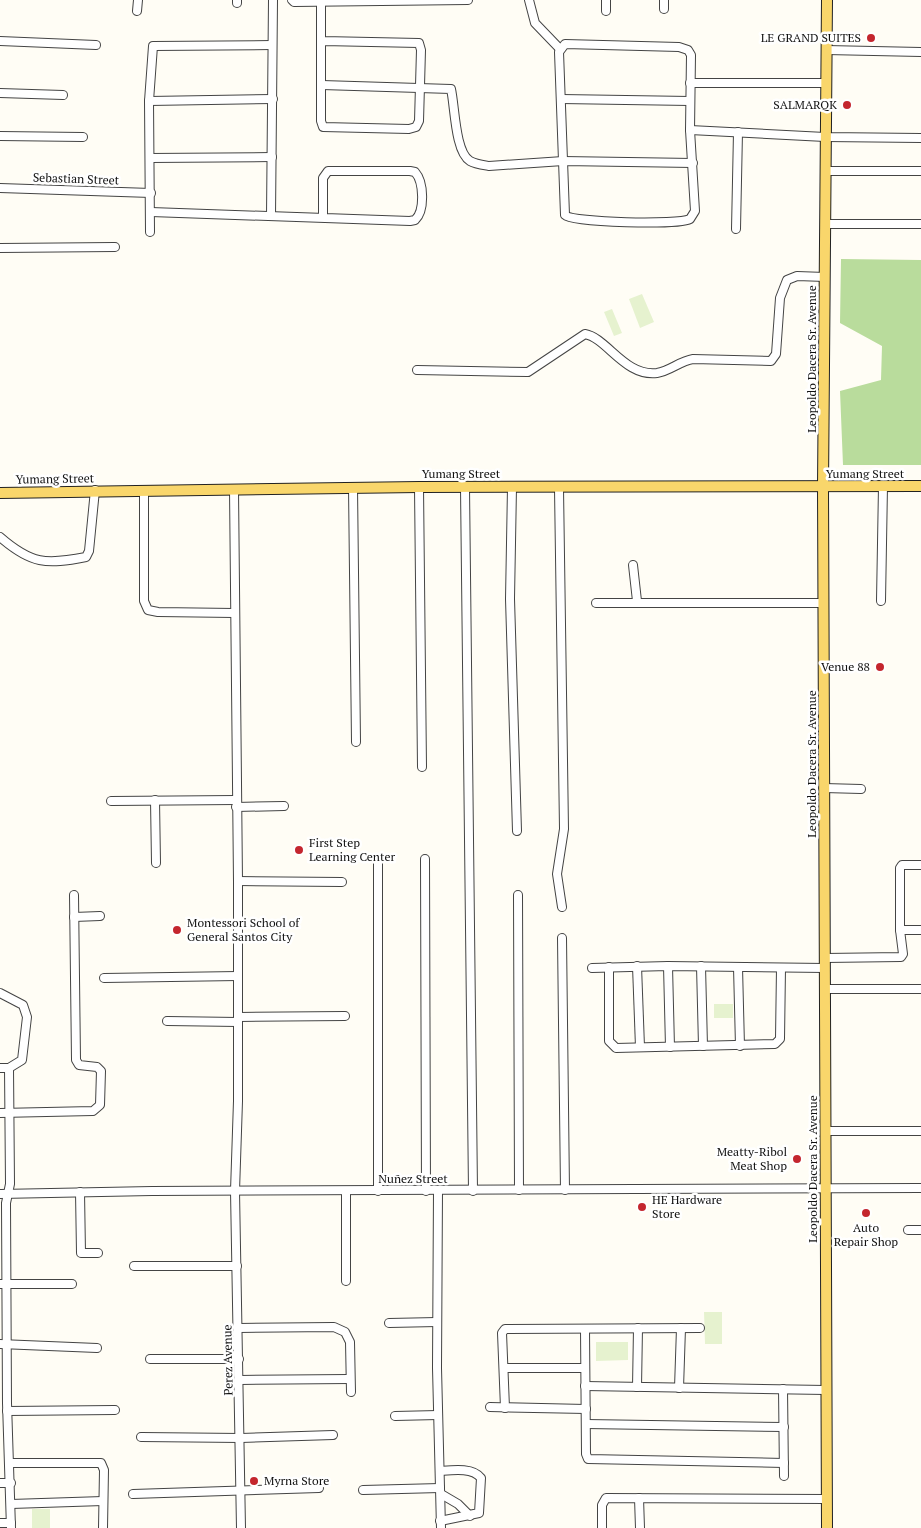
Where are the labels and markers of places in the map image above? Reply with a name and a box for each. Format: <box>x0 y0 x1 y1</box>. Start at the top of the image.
place label: LE GRAND SUITES <box>761 30 861 45</box>
marker: LE GRAND SUITES <box>865 32 877 44</box>
place label: SALMARQK <box>773 97 837 112</box>
marker: SALMARQK <box>841 99 853 111</box>
place label: Venue 88 <box>821 659 870 674</box>
marker: Venue 88 <box>874 661 886 673</box>
place label: First Step Learning Center <box>309 835 395 864</box>
marker: First Step Learning Center <box>293 844 305 856</box>
place label: Montessori School of General Santos City <box>187 915 300 944</box>
marker: Montessori School of General Santos City <box>171 924 183 936</box>
place label: Meatty-Ribol Meat Shop <box>717 1144 787 1173</box>
marker: Meatty-Ribol Meat Shop <box>791 1153 803 1165</box>
place label: HE Hardware Store <box>652 1192 722 1221</box>
marker: HE Hardware Store <box>636 1201 648 1213</box>
marker: Auto Repair Shop <box>860 1207 872 1219</box>
place label: Auto Repair Shop <box>834 1220 898 1249</box>
place label: Myrna Store <box>264 1473 329 1488</box>
marker: Myrna Store <box>248 1475 260 1487</box>

